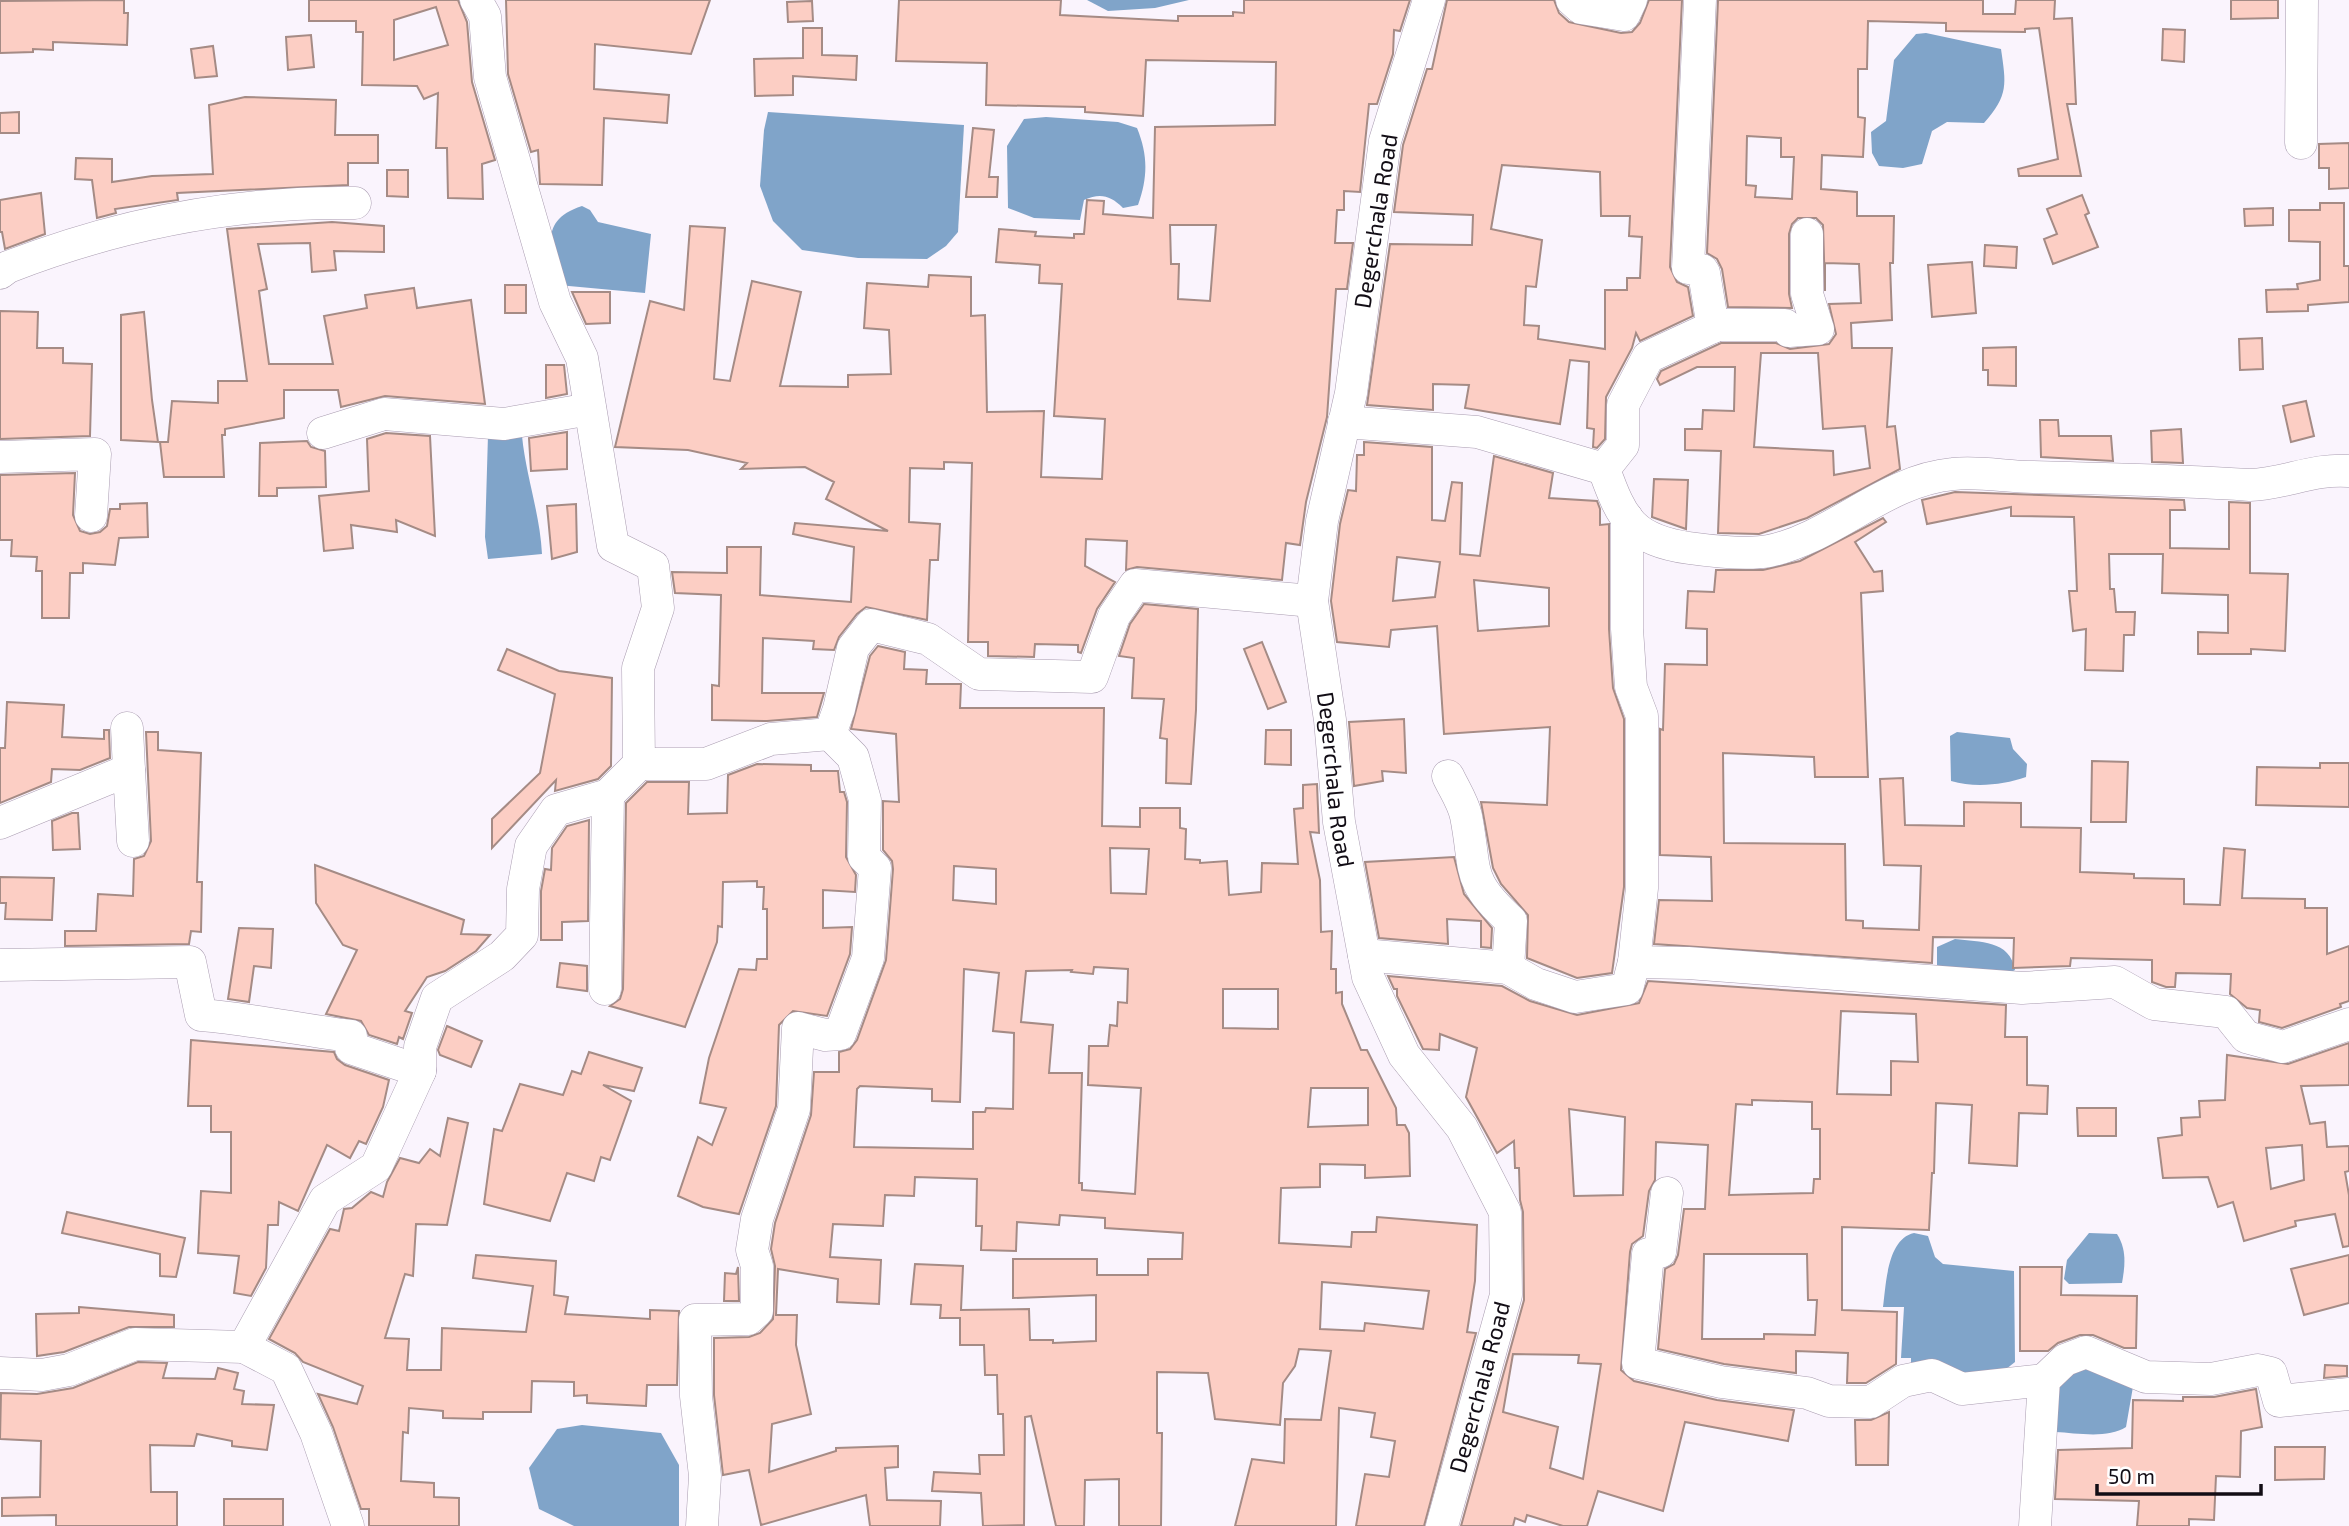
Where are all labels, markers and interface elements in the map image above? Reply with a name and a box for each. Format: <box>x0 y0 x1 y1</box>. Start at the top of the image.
street label: Degerchala Road <box>1347 132 1403 310</box>
street label: Degerchala Road <box>1312 690 1361 869</box>
street label: Degerchala Road <box>1443 1298 1515 1476</box>
scale bar <box>2097 1452 2262 1496</box>
text: 50 m <box>2108 1463 2155 1488</box>

